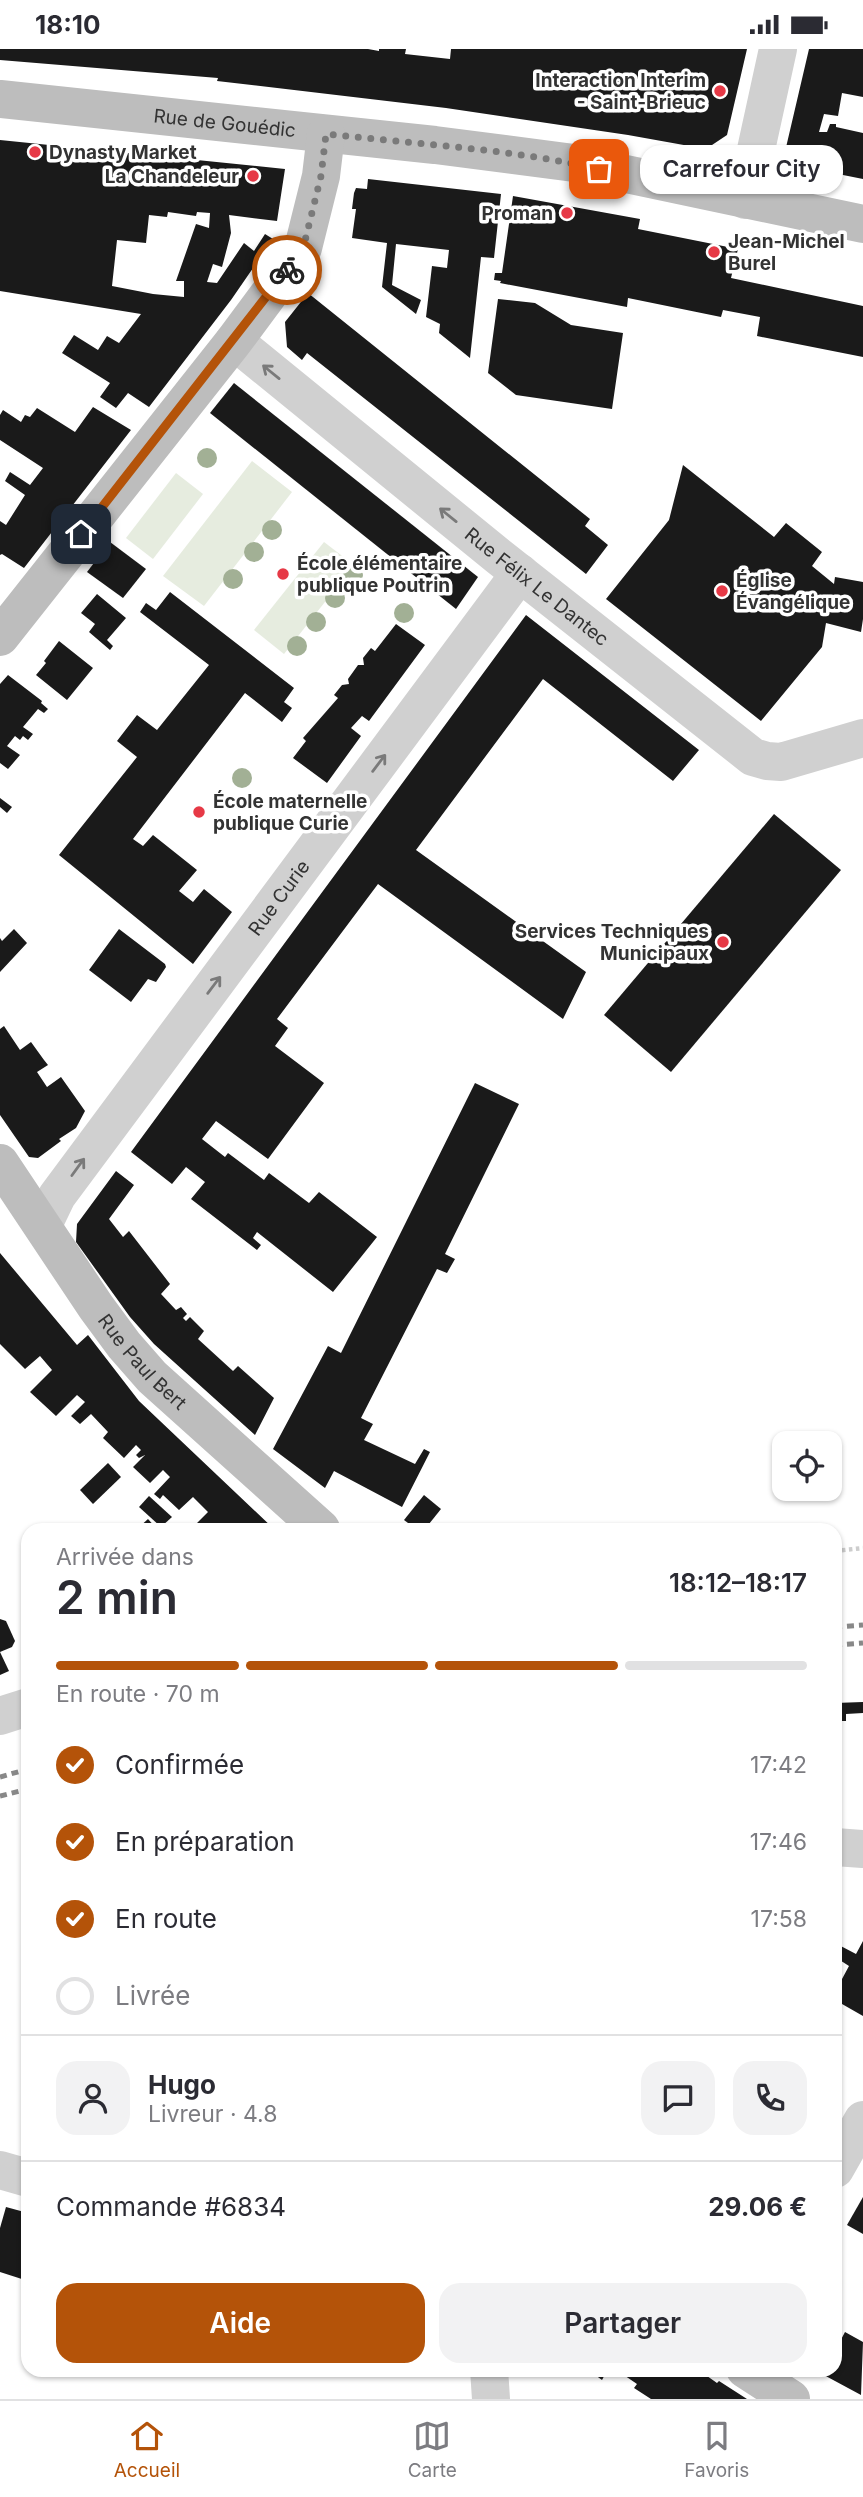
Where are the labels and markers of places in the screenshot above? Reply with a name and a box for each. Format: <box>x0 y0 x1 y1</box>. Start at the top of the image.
place label: Interaction Interim - Saint-Brieuc <box>535 69 706 114</box>
marker: Interaction Interim - Saint-Brieuc <box>712 83 728 99</box>
pin <box>569 139 629 199</box>
place label: Dynasty Market <box>49 141 197 164</box>
marker: Dynasty Market <box>27 144 43 160</box>
callout: Carrefour City <box>641 145 844 193</box>
place label: La Chandeleur <box>105 165 239 188</box>
marker: La Chandeleur <box>245 168 261 184</box>
place label: Proman <box>482 202 553 225</box>
marker: Proman <box>559 205 575 221</box>
place label: Jean-Michel Burel <box>728 230 845 275</box>
marker: Jean-Michel Burel <box>706 244 722 260</box>
pin <box>51 504 111 564</box>
place label: École élémentaire publique Poutrin <box>297 552 462 597</box>
marker: École élémentaire publique Poutrin <box>275 566 291 582</box>
place label: Église Évangélique <box>736 569 850 614</box>
marker: Église Évangélique <box>714 583 730 599</box>
place label: École maternelle publique Curie <box>213 790 367 835</box>
marker: École maternelle publique Curie <box>191 804 207 820</box>
place label: Services Techniques Municipaux <box>515 920 709 965</box>
marker: Services Techniques Municipaux <box>715 934 731 950</box>

